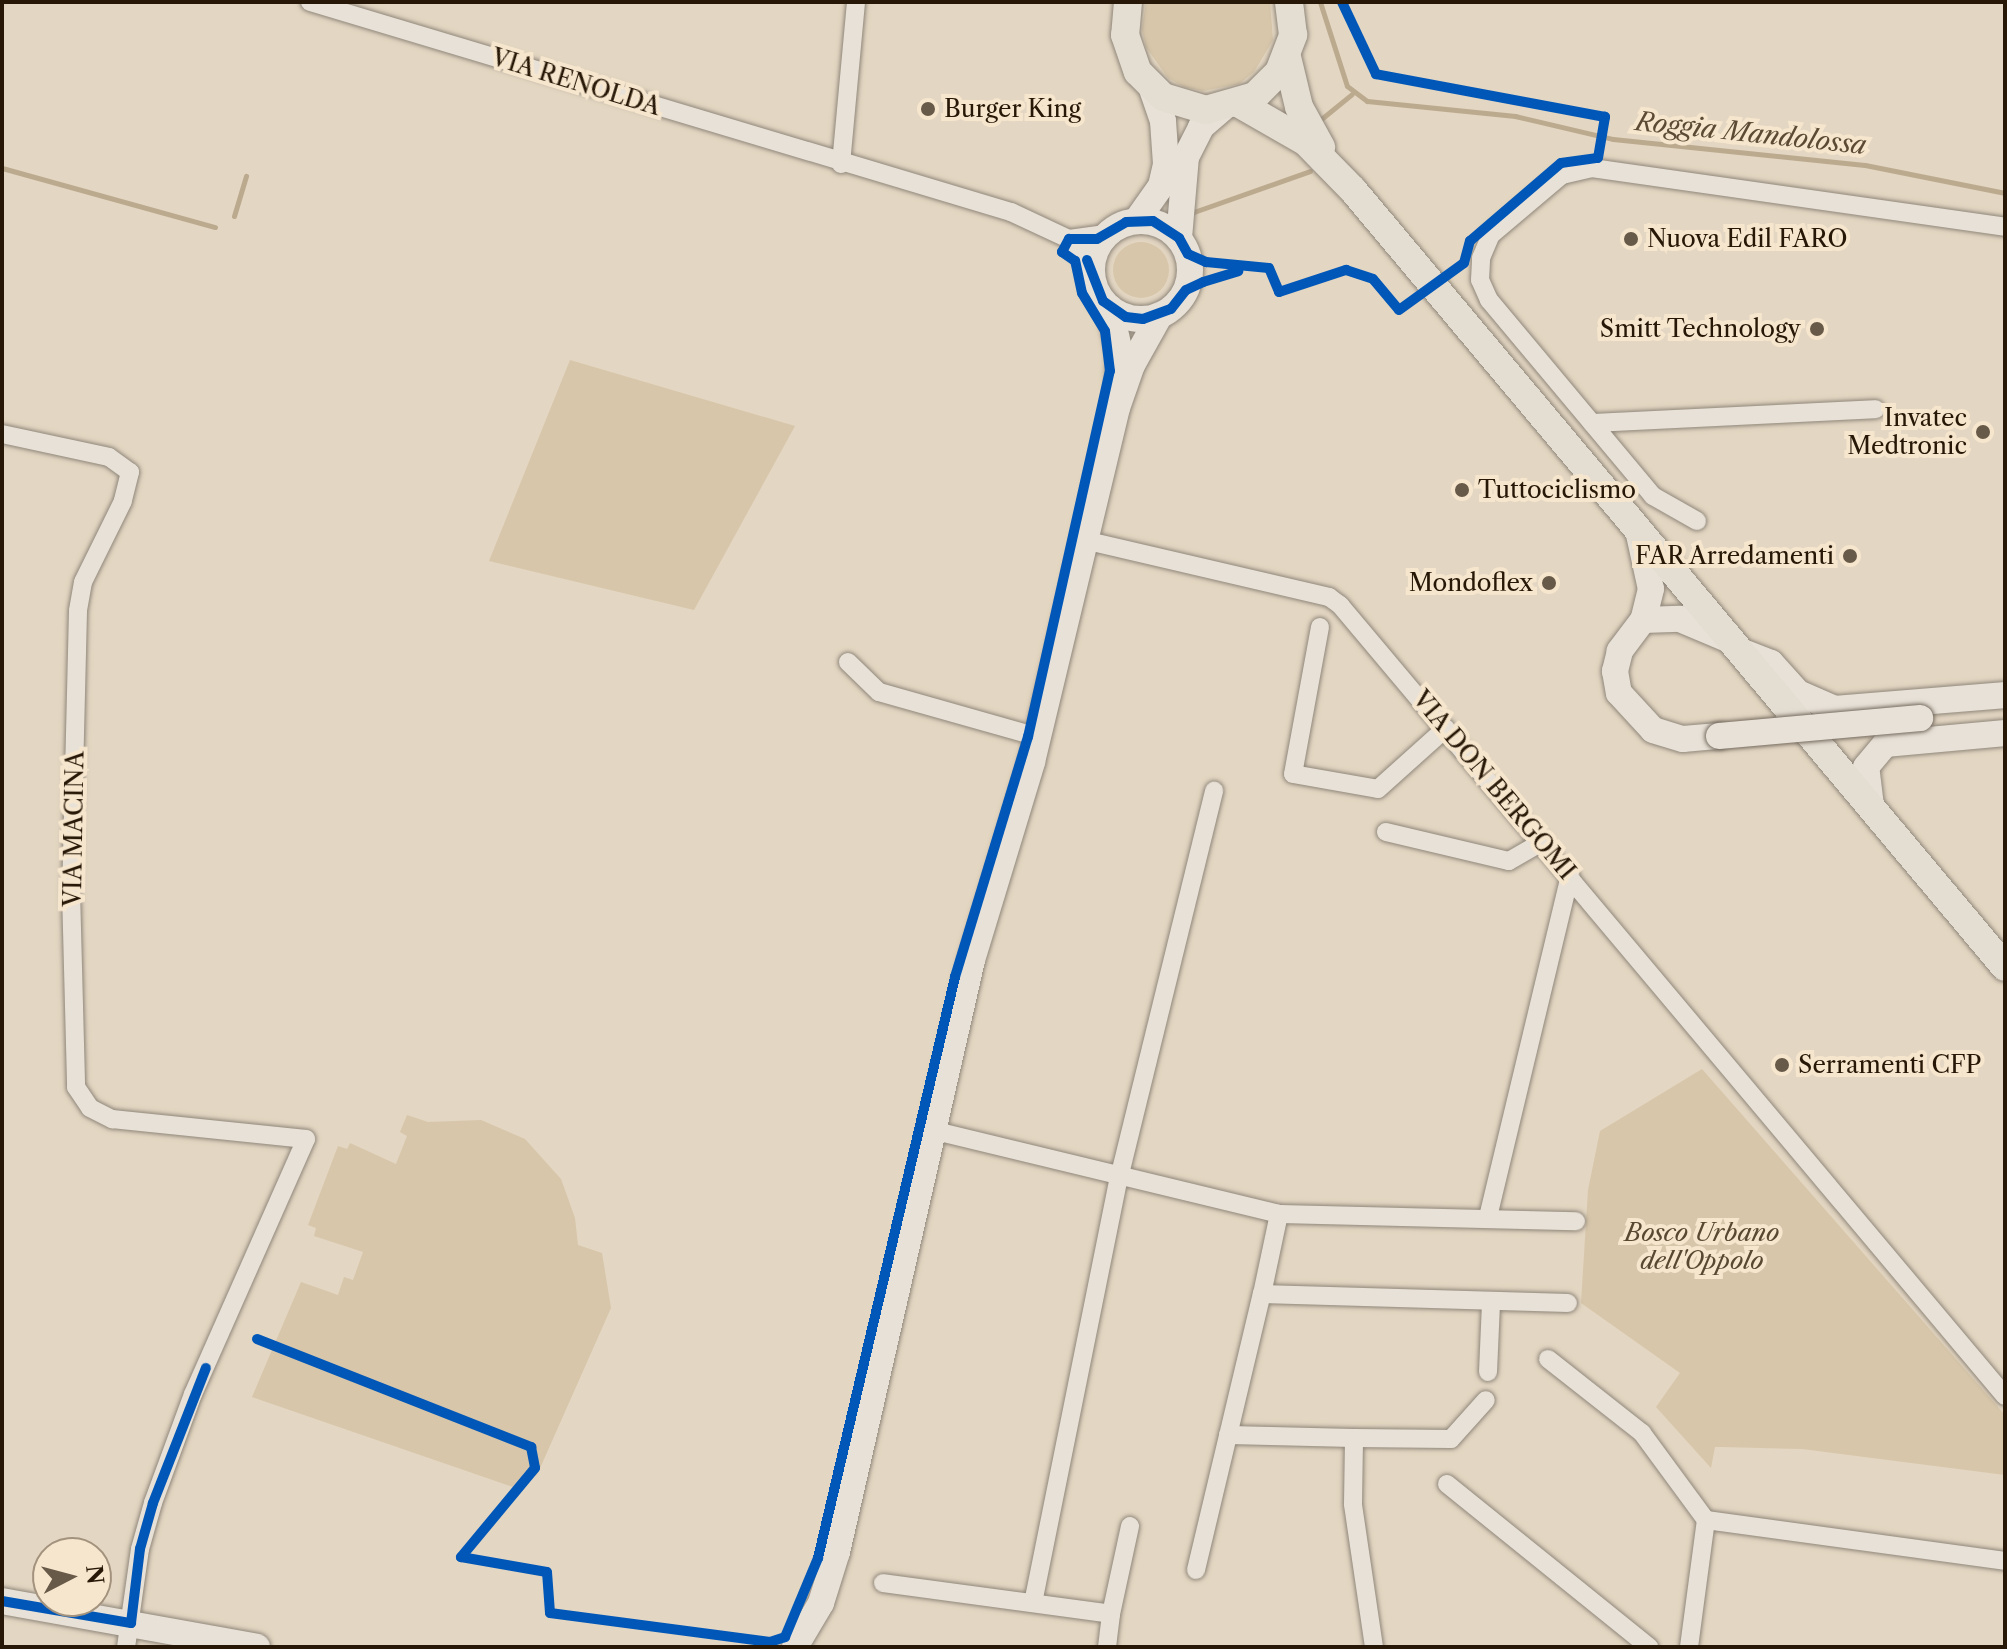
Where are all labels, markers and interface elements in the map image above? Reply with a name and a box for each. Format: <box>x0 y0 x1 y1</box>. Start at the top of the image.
street label: VIA RENOLDA <box>488 42 664 122</box>
place label: Burger King <box>944 95 1082 123</box>
marker: Burger King <box>919 100 937 118</box>
water label: Roggia Mandolossa <box>1634 106 1868 162</box>
place label: Nuova Edil FARO <box>1647 225 1848 253</box>
marker: Nuova Edil FARO <box>1622 230 1640 248</box>
place label: Smitt Technology <box>1599 315 1801 343</box>
marker: Smitt Technology <box>1808 320 1826 338</box>
place label: Invatec Medtronic <box>1847 404 1967 460</box>
marker: Invatec Medtronic <box>1974 423 1992 441</box>
place label: Tuttociclismo <box>1478 476 1636 504</box>
marker: Tuttociclismo <box>1453 481 1471 499</box>
place label: FAR Arredamenti <box>1633 542 1834 570</box>
marker: FAR Arredamenti <box>1841 547 1859 565</box>
place label: Mondoflex <box>1409 569 1533 597</box>
marker: Mondoflex <box>1540 574 1558 592</box>
street label: VIA DON BERGOMI <box>1406 684 1582 886</box>
street label: VIA MACINA <box>58 750 90 908</box>
place label: Serramenti CFP <box>1798 1051 1981 1079</box>
marker: Serramenti CFP <box>1773 1056 1791 1074</box>
park label: Bosco Urbano dell'Oppolo <box>1625 1219 1779 1275</box>
north arrow <box>32 1537 112 1617</box>
text: N <box>80 1564 109 1586</box>

